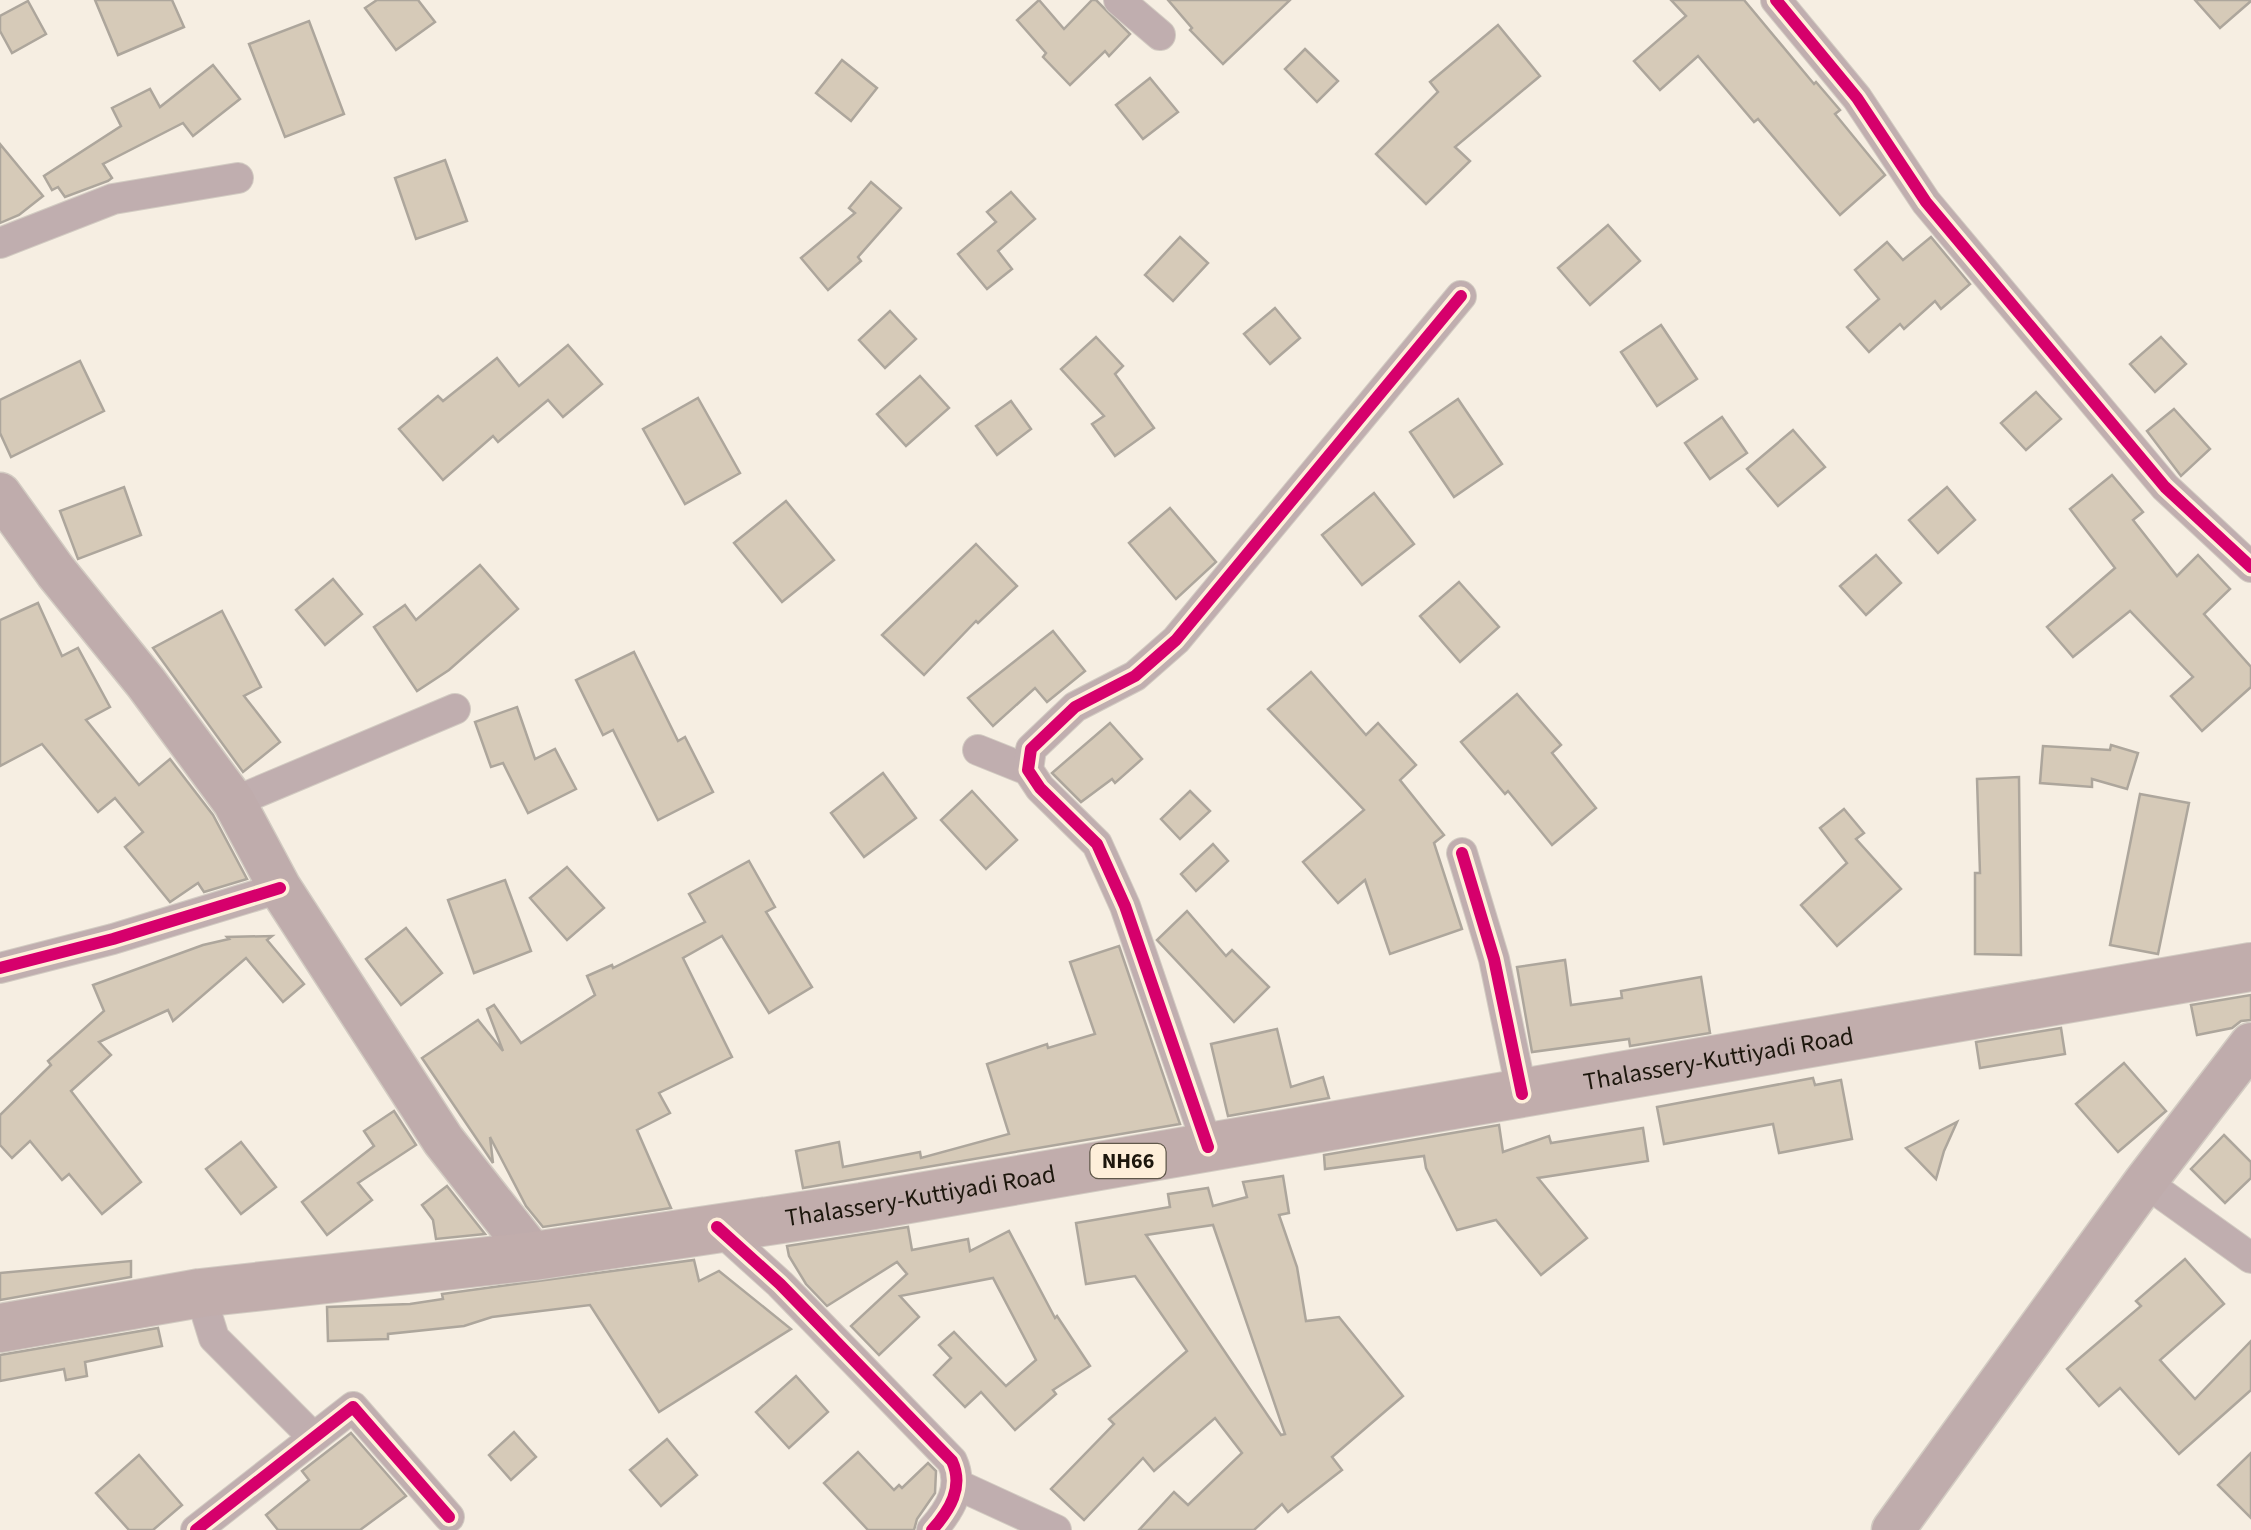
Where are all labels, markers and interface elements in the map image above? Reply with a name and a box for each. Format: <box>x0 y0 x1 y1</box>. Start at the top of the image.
street label: Thalassery-Kuttiyadi Road <box>1581 1018 1856 1100</box>
road number: NH66 <box>1090 1144 1166 1178</box>
street label: Thalassery-Kuttiyadi Road <box>783 1156 1058 1236</box>

